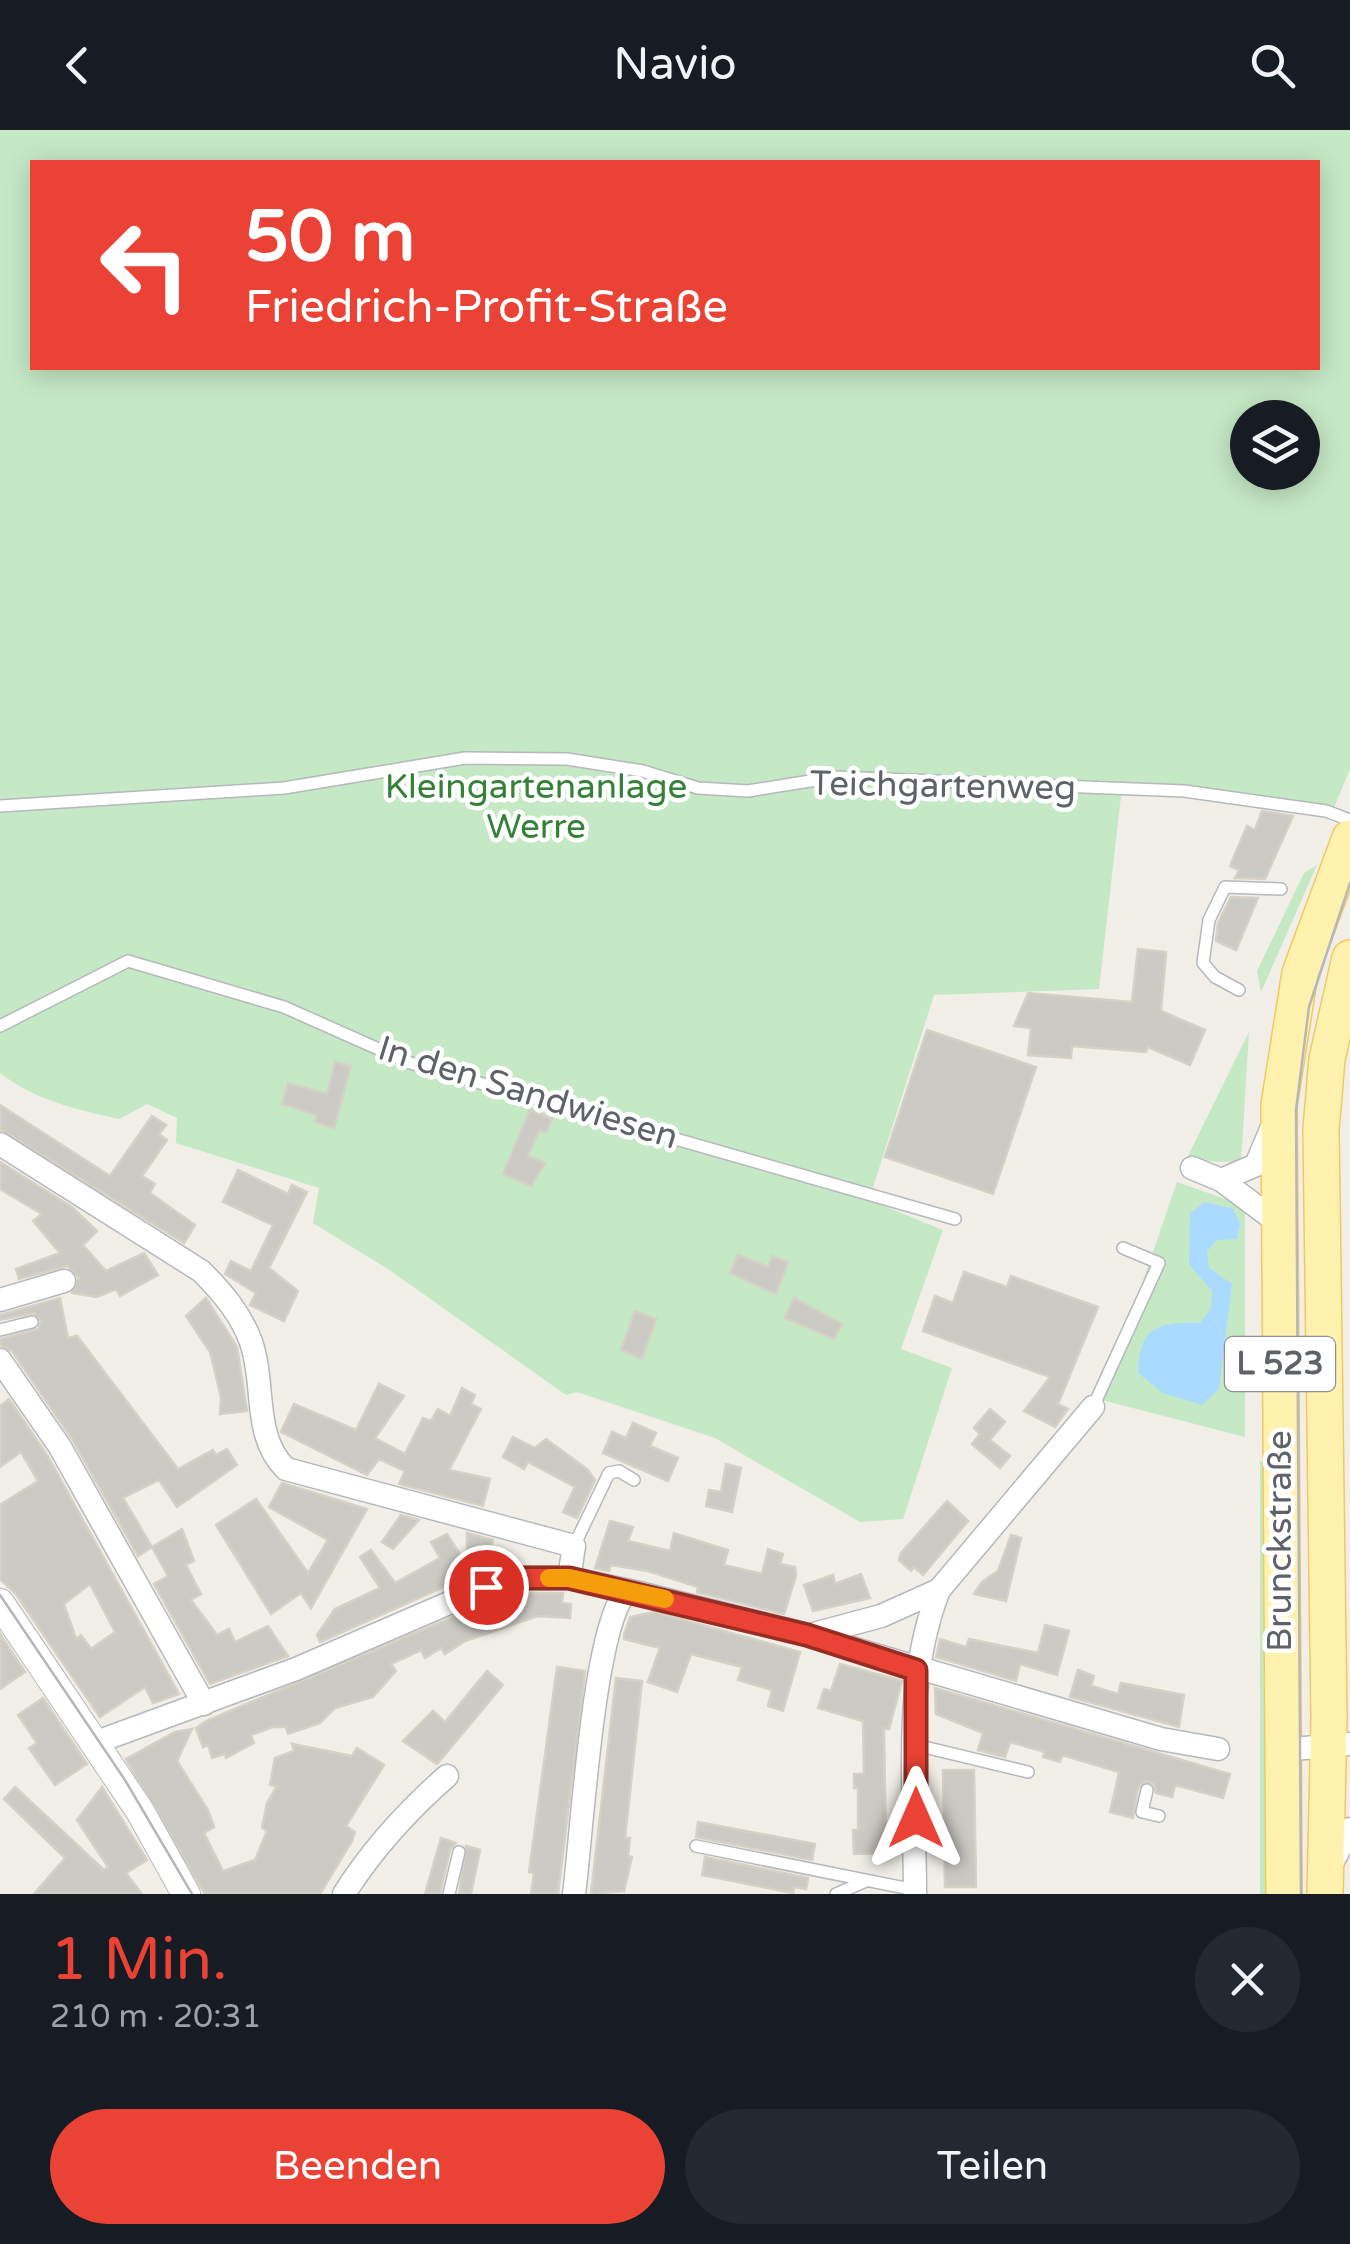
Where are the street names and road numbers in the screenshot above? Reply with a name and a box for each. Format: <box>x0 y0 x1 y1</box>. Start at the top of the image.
street label: Teichgartenweg <box>810 763 1076 809</box>
street label: In den Sandwiesen <box>373 1027 683 1159</box>
road number: L 523 <box>1225 1337 1335 1391</box>
street label: Brunckstraße <box>1259 1430 1301 1652</box>

